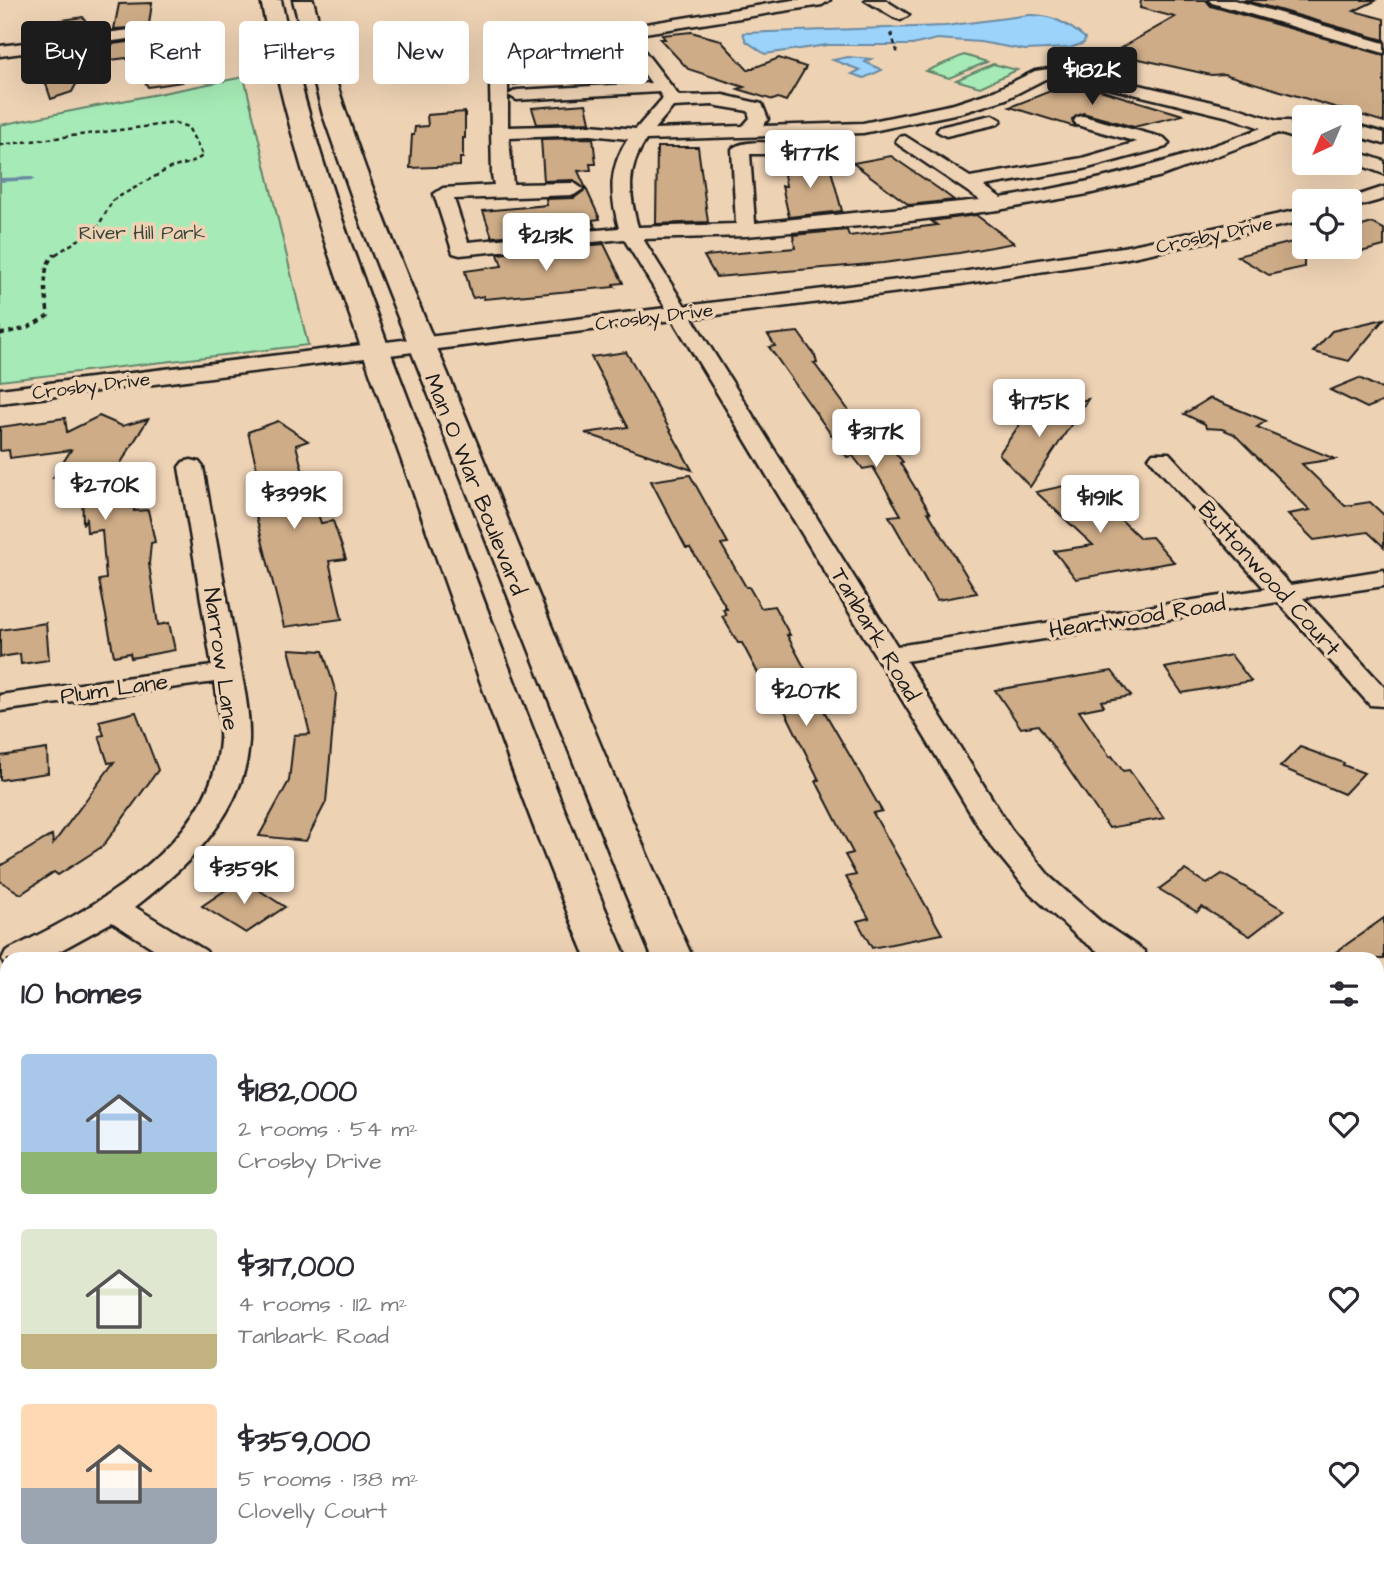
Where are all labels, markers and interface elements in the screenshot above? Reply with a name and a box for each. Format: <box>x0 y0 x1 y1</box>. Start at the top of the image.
chip: Buy <box>21 21 111 84</box>
chip: Rent <box>125 21 225 84</box>
chip: Filters <box>239 21 359 84</box>
chip: New <box>373 21 469 84</box>
chip: Apartment <box>483 21 648 84</box>
pin: $182K <box>1043 48 1141 107</box>
text: $182K <box>1063 54 1121 86</box>
north arrow <box>1292 105 1362 175</box>
map controls <box>1292 105 1362 259</box>
pin: $177K <box>761 130 859 190</box>
text: $177K <box>781 137 839 169</box>
button: locate <box>1292 189 1362 259</box>
street label: Crosby Drive <box>1153 210 1275 262</box>
pin: $213K <box>497 214 595 273</box>
park label: River Hill Park <box>79 220 206 247</box>
text: $213K <box>519 220 573 252</box>
street label: Crosby Drive <box>594 297 715 339</box>
street label: Crosby Drive <box>31 366 152 408</box>
street label: Man O War Boulevard <box>416 369 534 600</box>
pin: $175K <box>990 380 1088 439</box>
text: $175K <box>1009 386 1069 418</box>
pin: $317K <box>827 410 925 469</box>
text: $317K <box>848 416 904 448</box>
pin: $270K <box>56 462 154 522</box>
text: $270K <box>71 469 139 501</box>
pin: $399K <box>245 472 343 531</box>
pin: $191K <box>1051 476 1149 535</box>
text: $399K <box>262 478 326 510</box>
text: $191K <box>1077 482 1123 514</box>
street label: Buttonwood Court <box>1191 494 1348 664</box>
street label: Tanbark Road <box>823 562 928 708</box>
street label: Narrow Lane <box>195 586 247 733</box>
street label: Heartwood Road <box>1047 587 1228 647</box>
street label: Plum Lane <box>58 666 170 712</box>
pin: $207K <box>757 668 855 728</box>
text: $207K <box>772 675 840 707</box>
pin: $359K <box>195 846 293 906</box>
text: $359K <box>210 853 278 885</box>
text: 10 homes <box>21 973 142 1015</box>
icon: filters <box>1325 975 1363 1013</box>
text: $182,000 <box>238 1071 357 1113</box>
icon: home <box>77 1082 161 1166</box>
icon: heart <box>1325 1105 1363 1143</box>
text: 2 rooms · 54 m² <box>238 1113 418 1145</box>
text: Crosby Drive <box>238 1145 382 1177</box>
text: $317,000 <box>238 1246 354 1288</box>
icon: home <box>77 1257 161 1341</box>
icon: heart <box>1325 1280 1363 1318</box>
text: 4 rooms · 112 m² <box>238 1288 407 1320</box>
text: Tanbark Road <box>238 1320 389 1352</box>
text: $359,000 <box>238 1421 370 1463</box>
icon: home <box>77 1432 161 1516</box>
icon: heart <box>1325 1455 1363 1493</box>
text: 5 rooms · 138 m² <box>238 1463 418 1495</box>
text: Clovelly Court <box>238 1495 387 1527</box>

